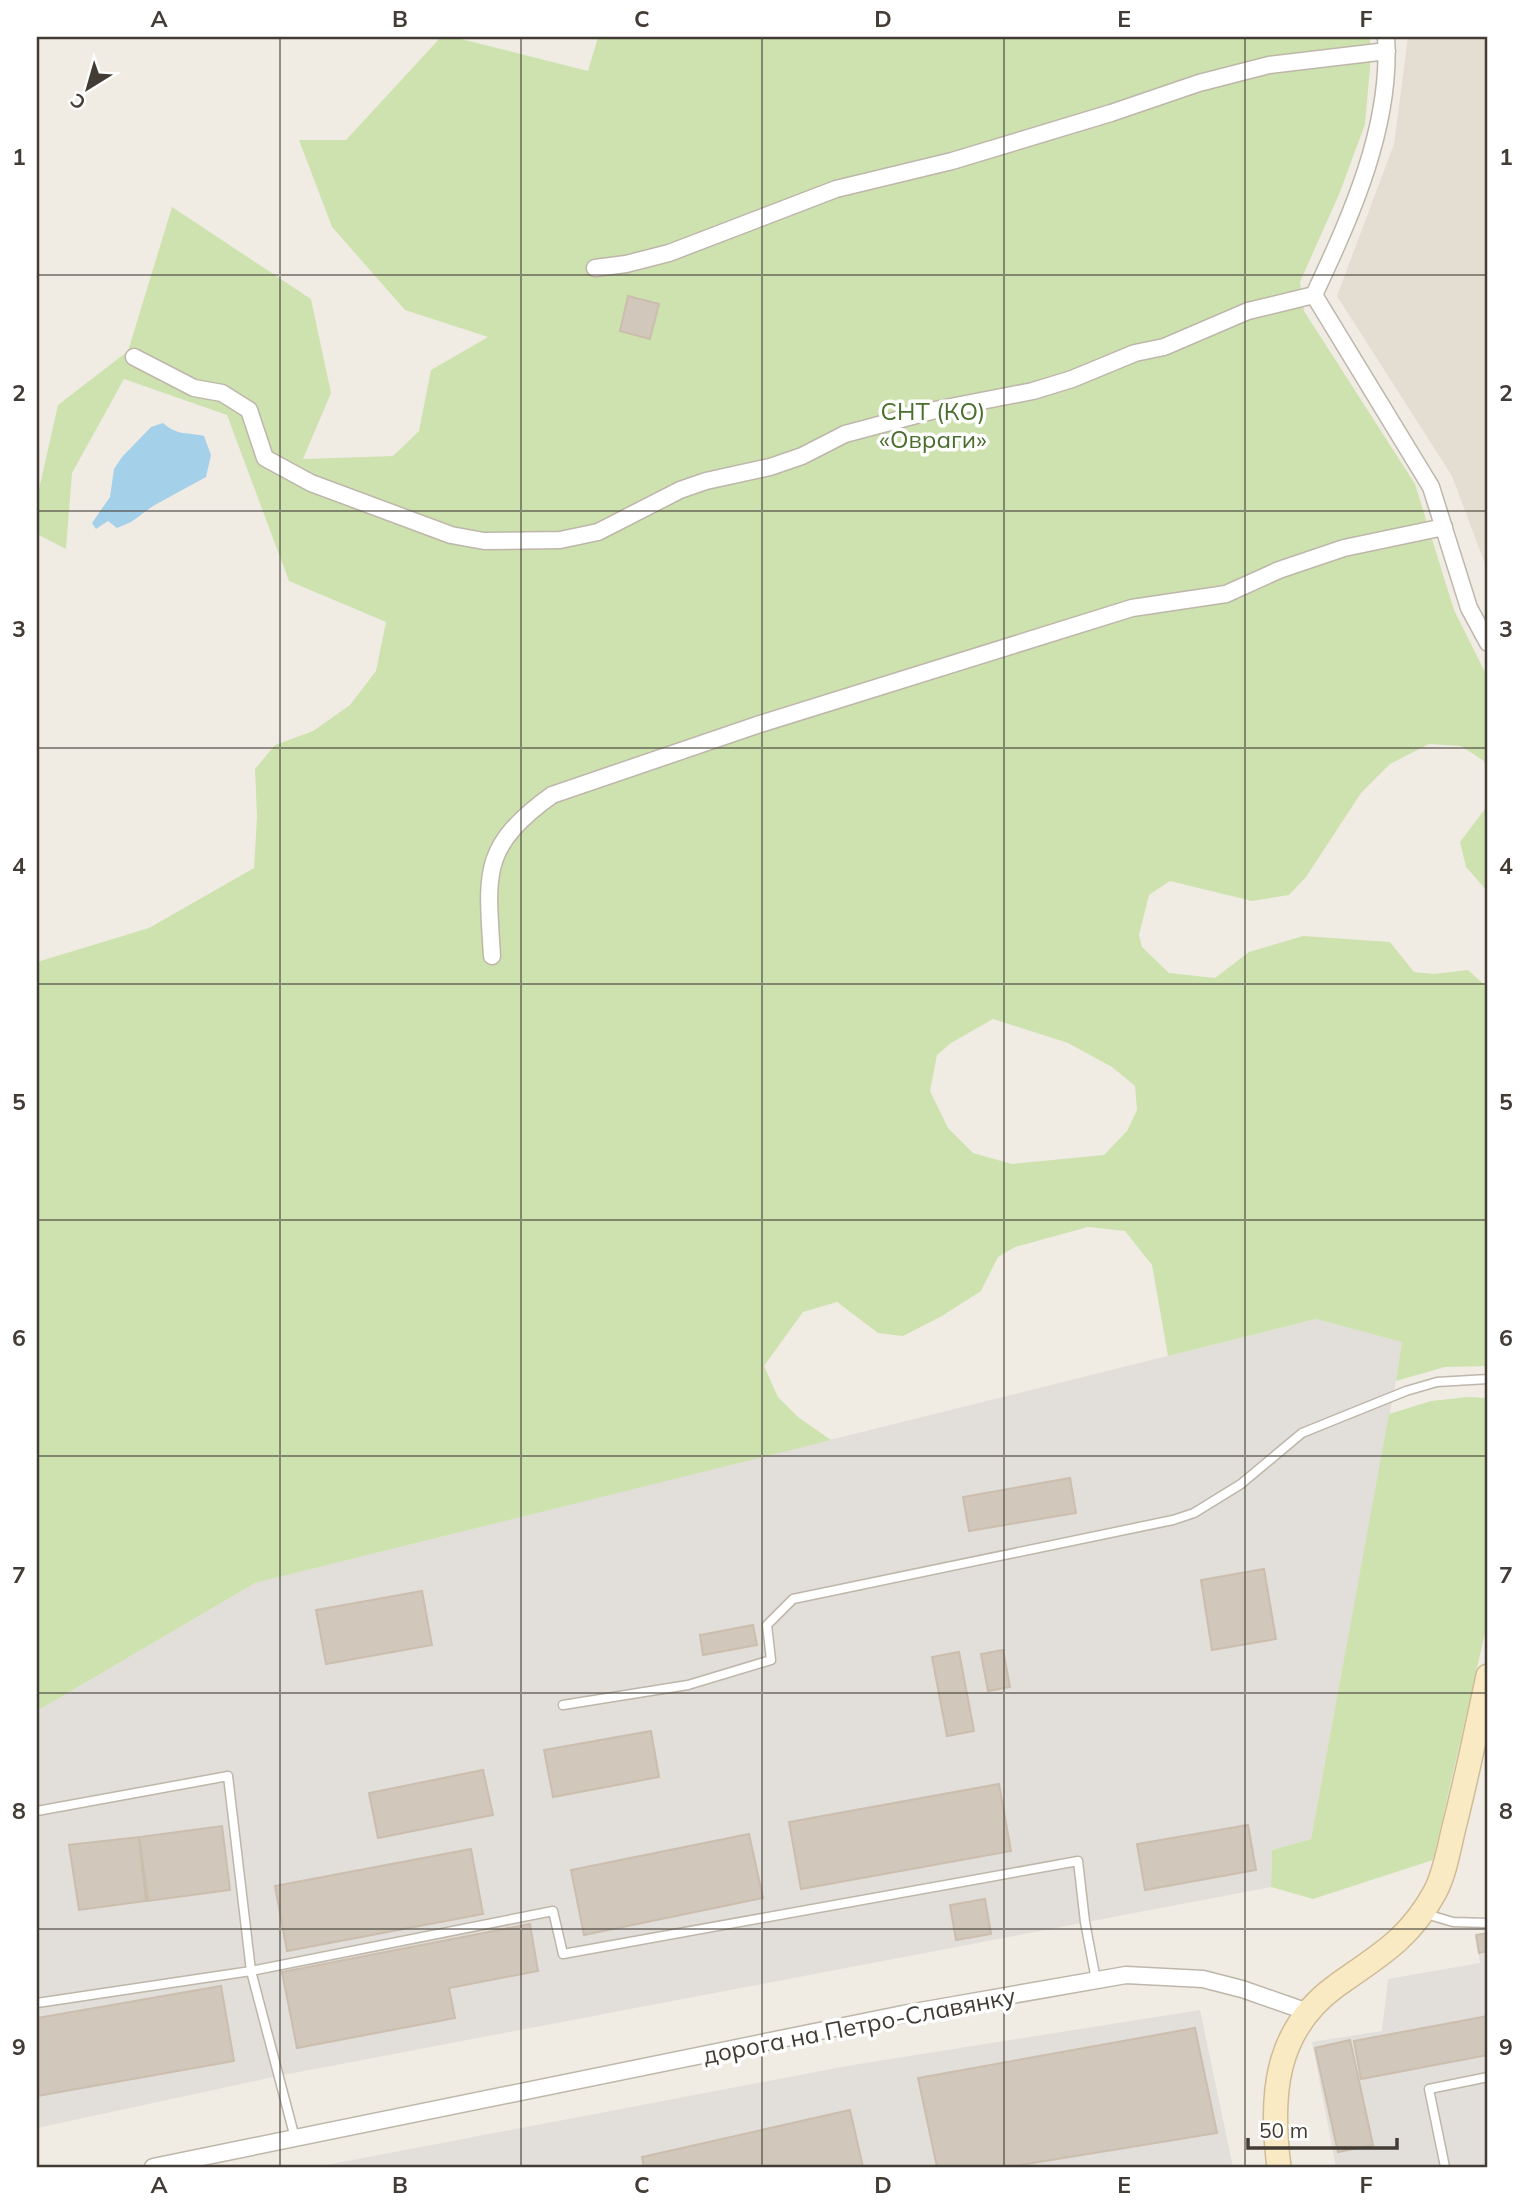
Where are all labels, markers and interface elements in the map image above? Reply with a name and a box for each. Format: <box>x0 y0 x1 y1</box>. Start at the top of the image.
text: A <box>150 4 168 33</box>
text: B <box>392 4 408 33</box>
text: C <box>634 4 650 33</box>
text: D <box>874 4 892 33</box>
text: E <box>1117 4 1131 33</box>
text: F <box>1359 4 1373 33</box>
north arrow <box>52 52 122 122</box>
text: С <box>65 88 90 115</box>
text: 1 <box>12 142 26 171</box>
text: 1 <box>1499 142 1513 171</box>
text: 2 <box>12 378 26 407</box>
text: 2 <box>1499 378 1513 407</box>
park label: СНТ (КО) «Овраги» <box>879 396 987 454</box>
text: 3 <box>12 614 26 643</box>
text: 3 <box>1499 614 1513 643</box>
text: 4 <box>12 851 26 880</box>
text: 4 <box>1499 851 1513 880</box>
text: 5 <box>12 1087 26 1116</box>
text: 5 <box>1499 1087 1513 1116</box>
text: 6 <box>12 1323 26 1352</box>
text: 6 <box>1499 1323 1513 1352</box>
text: 7 <box>12 1560 26 1589</box>
text: 7 <box>1499 1560 1513 1589</box>
text: 8 <box>12 1796 26 1825</box>
text: 8 <box>1499 1796 1513 1825</box>
street label: дорога на Петро-Славянку <box>700 1980 1018 2070</box>
text: 9 <box>12 2032 26 2061</box>
text: 9 <box>1499 2032 1513 2061</box>
scale bar <box>1248 2106 1397 2150</box>
text: 50 m <box>1259 2117 1308 2143</box>
text: A <box>150 2170 168 2199</box>
text: B <box>392 2170 408 2199</box>
text: C <box>634 2170 650 2199</box>
text: D <box>874 2170 892 2199</box>
text: E <box>1117 2170 1131 2199</box>
text: F <box>1359 2170 1373 2199</box>

